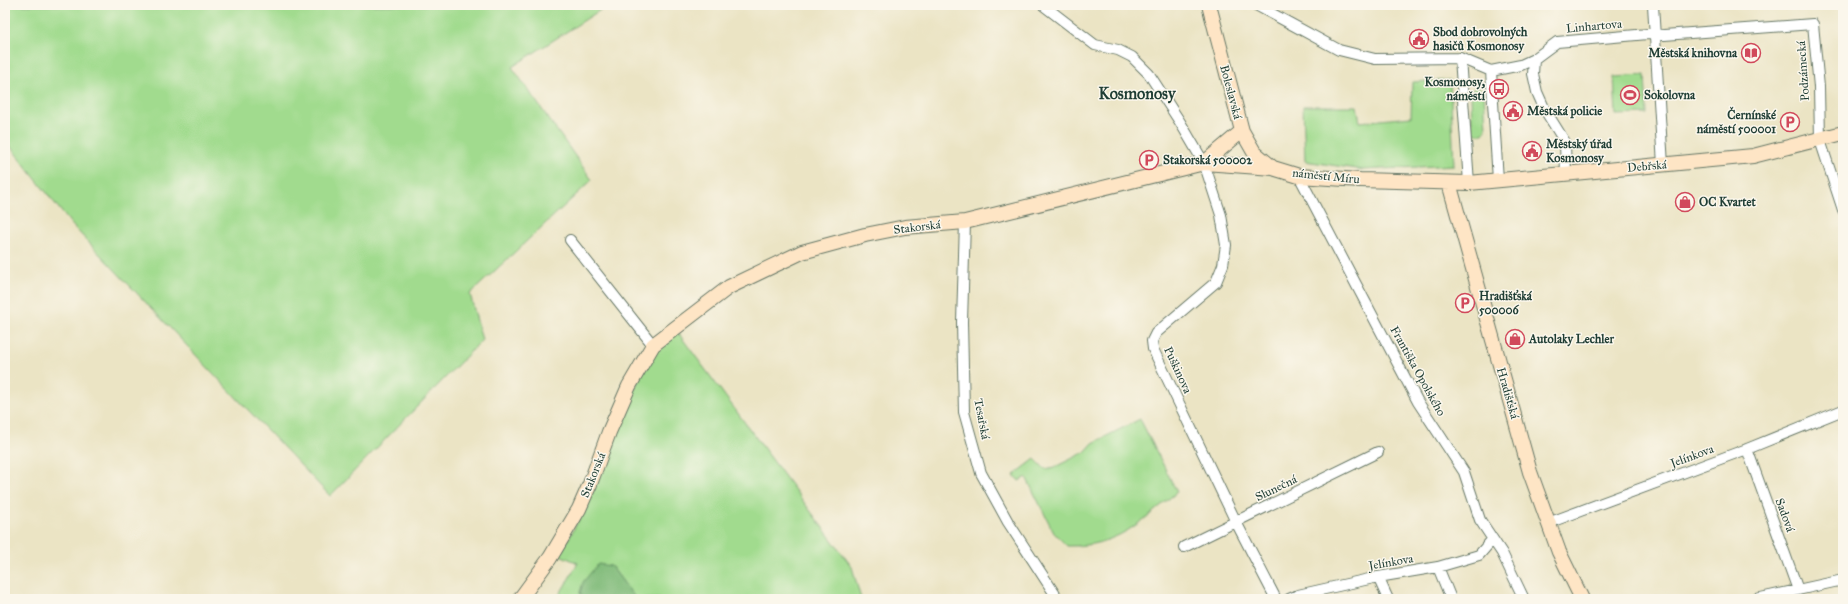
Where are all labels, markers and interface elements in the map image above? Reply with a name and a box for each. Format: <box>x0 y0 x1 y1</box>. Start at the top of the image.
street label: Linhartova <box>1566 17 1623 35</box>
place label: Sbod dobrovolných hasičů Kosmonosy <box>1432 25 1528 54</box>
public building icon: Sbod dobrovolných hasičů Kosmonosy <box>1408 28 1430 50</box>
street label: Podzámecká <box>1794 40 1812 101</box>
library icon: Městská knihovna <box>1740 42 1762 64</box>
place label: Městská knihovna <box>1648 46 1738 60</box>
street label: Boleslavská <box>1217 63 1245 122</box>
place label: Kosmonosy, náměstí <box>1425 75 1486 103</box>
bus stop icon: Kosmonosy, náměstí <box>1488 78 1510 100</box>
district label: Kosmonosy <box>1099 84 1177 104</box>
sports icon: Sokolovna <box>1619 84 1641 106</box>
place label: Sokolovna <box>1644 88 1696 102</box>
public building icon: Městská policie <box>1502 100 1524 122</box>
place label: Městská policie <box>1527 104 1602 119</box>
place label: Černínské náměstí 500001 <box>1697 106 1777 136</box>
parking icon: Černínské náměstí 500001 <box>1779 111 1801 133</box>
place label: Městský úřad Kosmonosy <box>1546 137 1613 166</box>
public building icon: Městský úřad Kosmonosy <box>1521 140 1543 162</box>
parking icon: Stakorská 500002 <box>1138 149 1160 171</box>
place label: Stakorská 500002 <box>1163 153 1253 167</box>
street label: Debřská <box>1627 157 1668 175</box>
street label: náměstí Míru <box>1292 165 1361 187</box>
shop icon: OC Kvartet <box>1674 191 1696 213</box>
place label: OC Kvartet <box>1699 195 1757 209</box>
street label: Stakorská <box>893 217 942 237</box>
place label: Hradišťská 500006 <box>1479 289 1533 317</box>
parking icon: Hradišťská 500006 <box>1454 292 1476 314</box>
street label: Františka Opolského <box>1387 324 1449 418</box>
shop icon: Autolaky Lechler <box>1504 328 1526 350</box>
place label: Autolaky Lechler <box>1528 332 1615 347</box>
street label: Puškinova <box>1161 344 1195 396</box>
street label: Hradišťská <box>1494 366 1522 421</box>
street label: Tesařská <box>971 397 993 441</box>
street label: Jelínkova <box>1667 441 1717 472</box>
street label: Stakorská <box>578 450 609 500</box>
street label: Slunečná <box>1253 472 1300 504</box>
street label: Sadová <box>1772 496 1798 535</box>
street label: Jelínkova <box>1366 551 1415 574</box>

